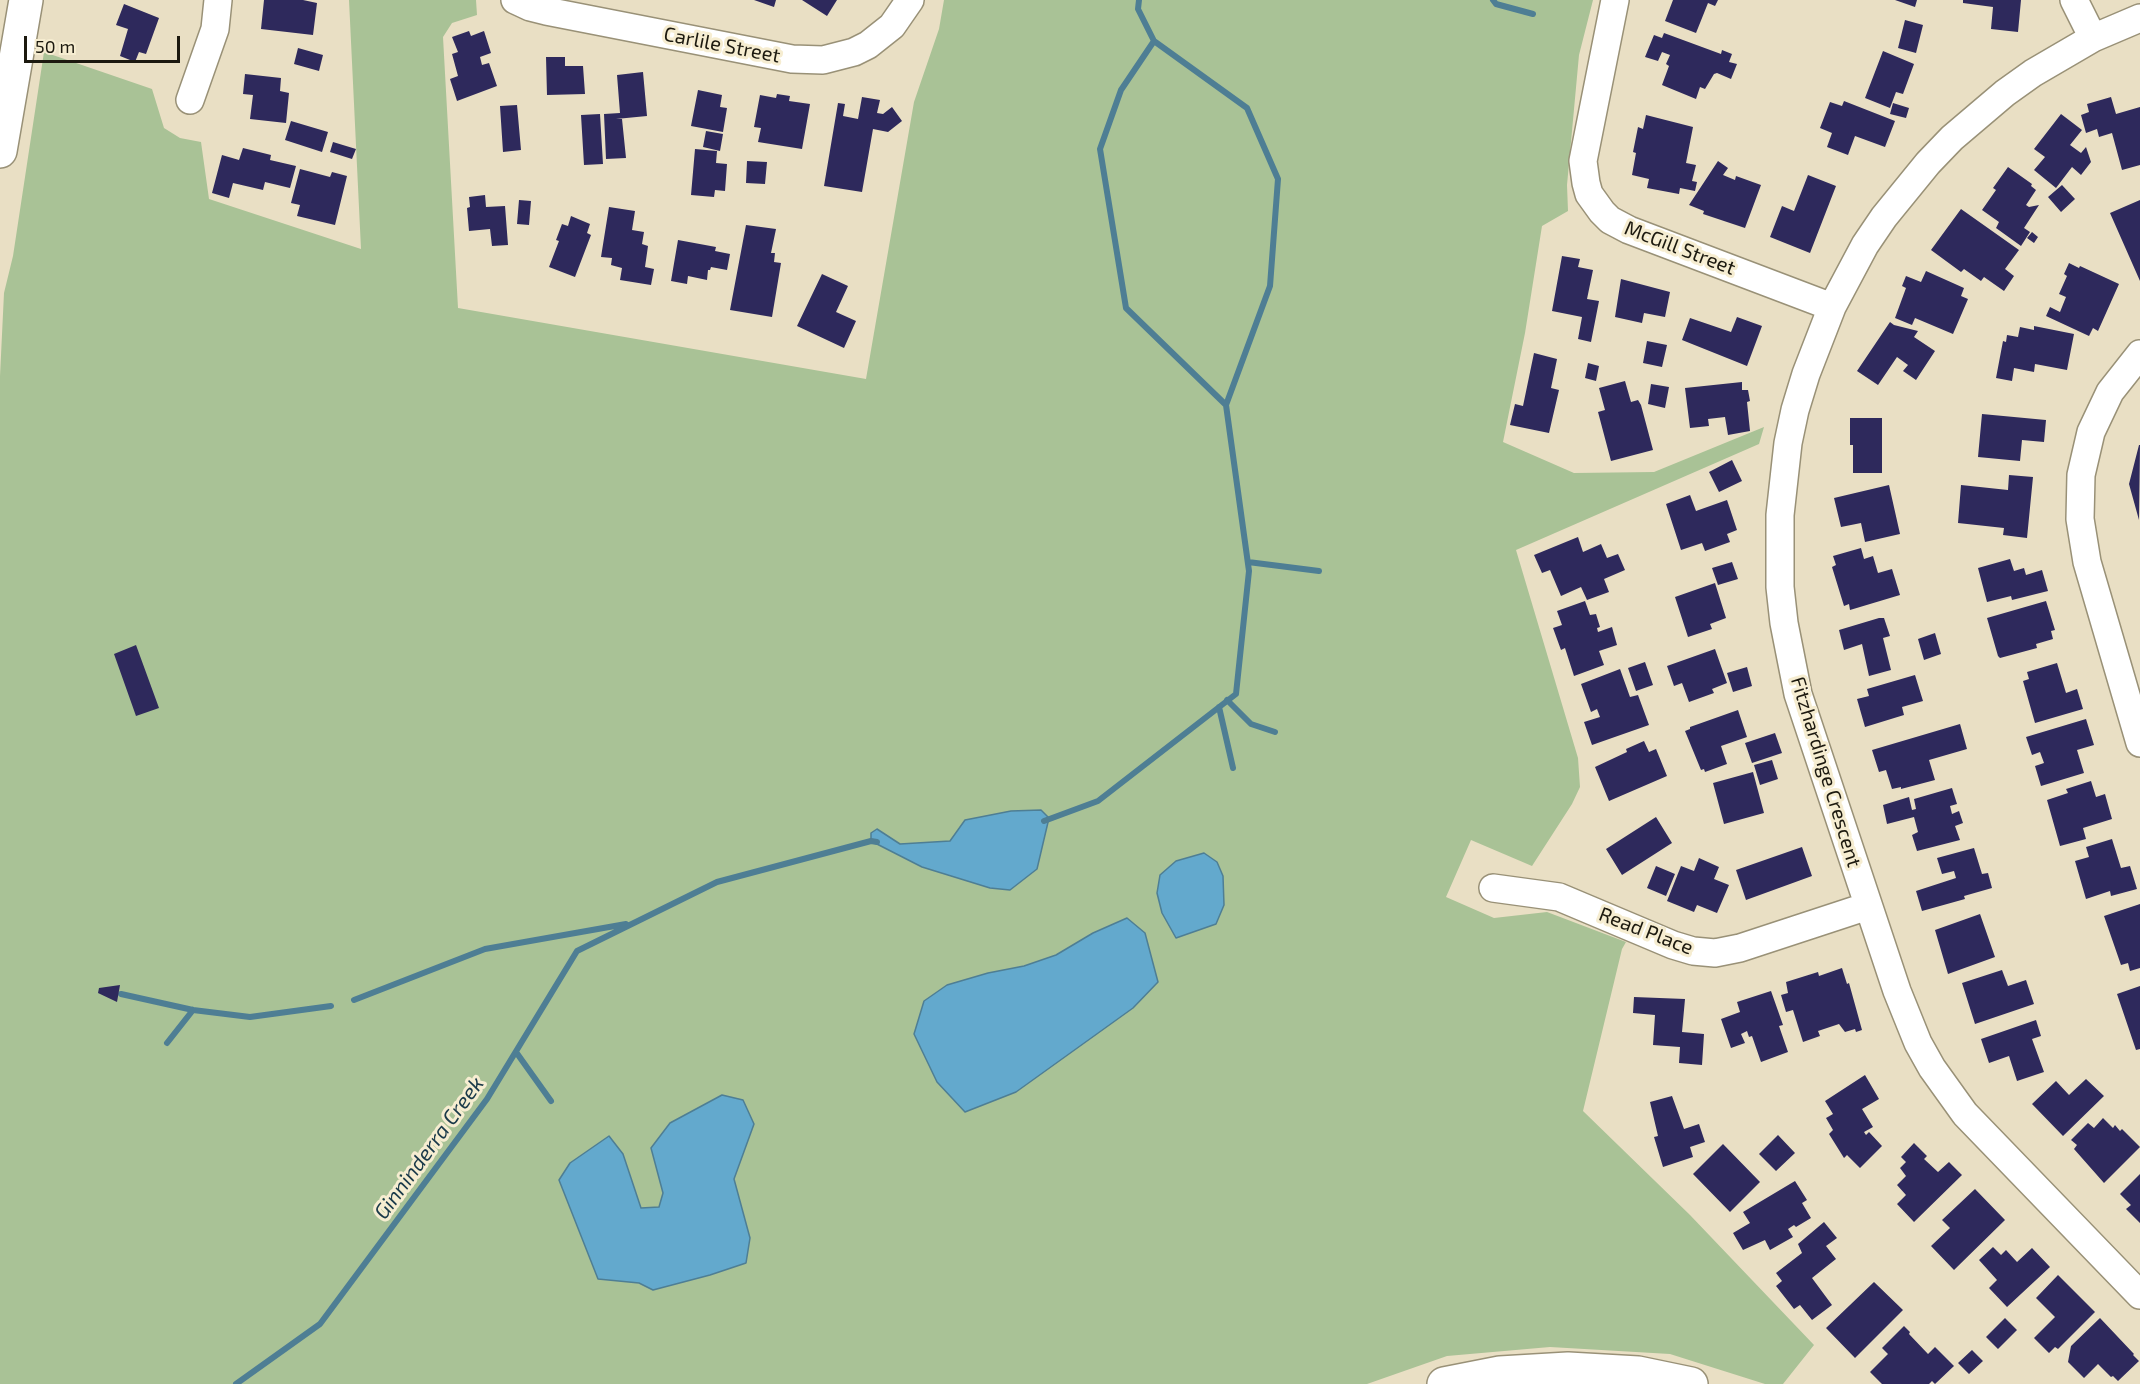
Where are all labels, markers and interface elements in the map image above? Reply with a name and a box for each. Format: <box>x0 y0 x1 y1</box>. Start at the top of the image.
street label: Carlile Street <box>662 22 782 68</box>
scale bar <box>27 24 183 62</box>
text: 50 m <box>35 35 75 57</box>
street label: McGill Street <box>1621 216 1739 280</box>
street label: Fitzhardinge Crescent <box>1786 674 1866 870</box>
street label: Read Place <box>1595 902 1697 960</box>
water label: Ginninderra Creek <box>369 1072 489 1224</box>

